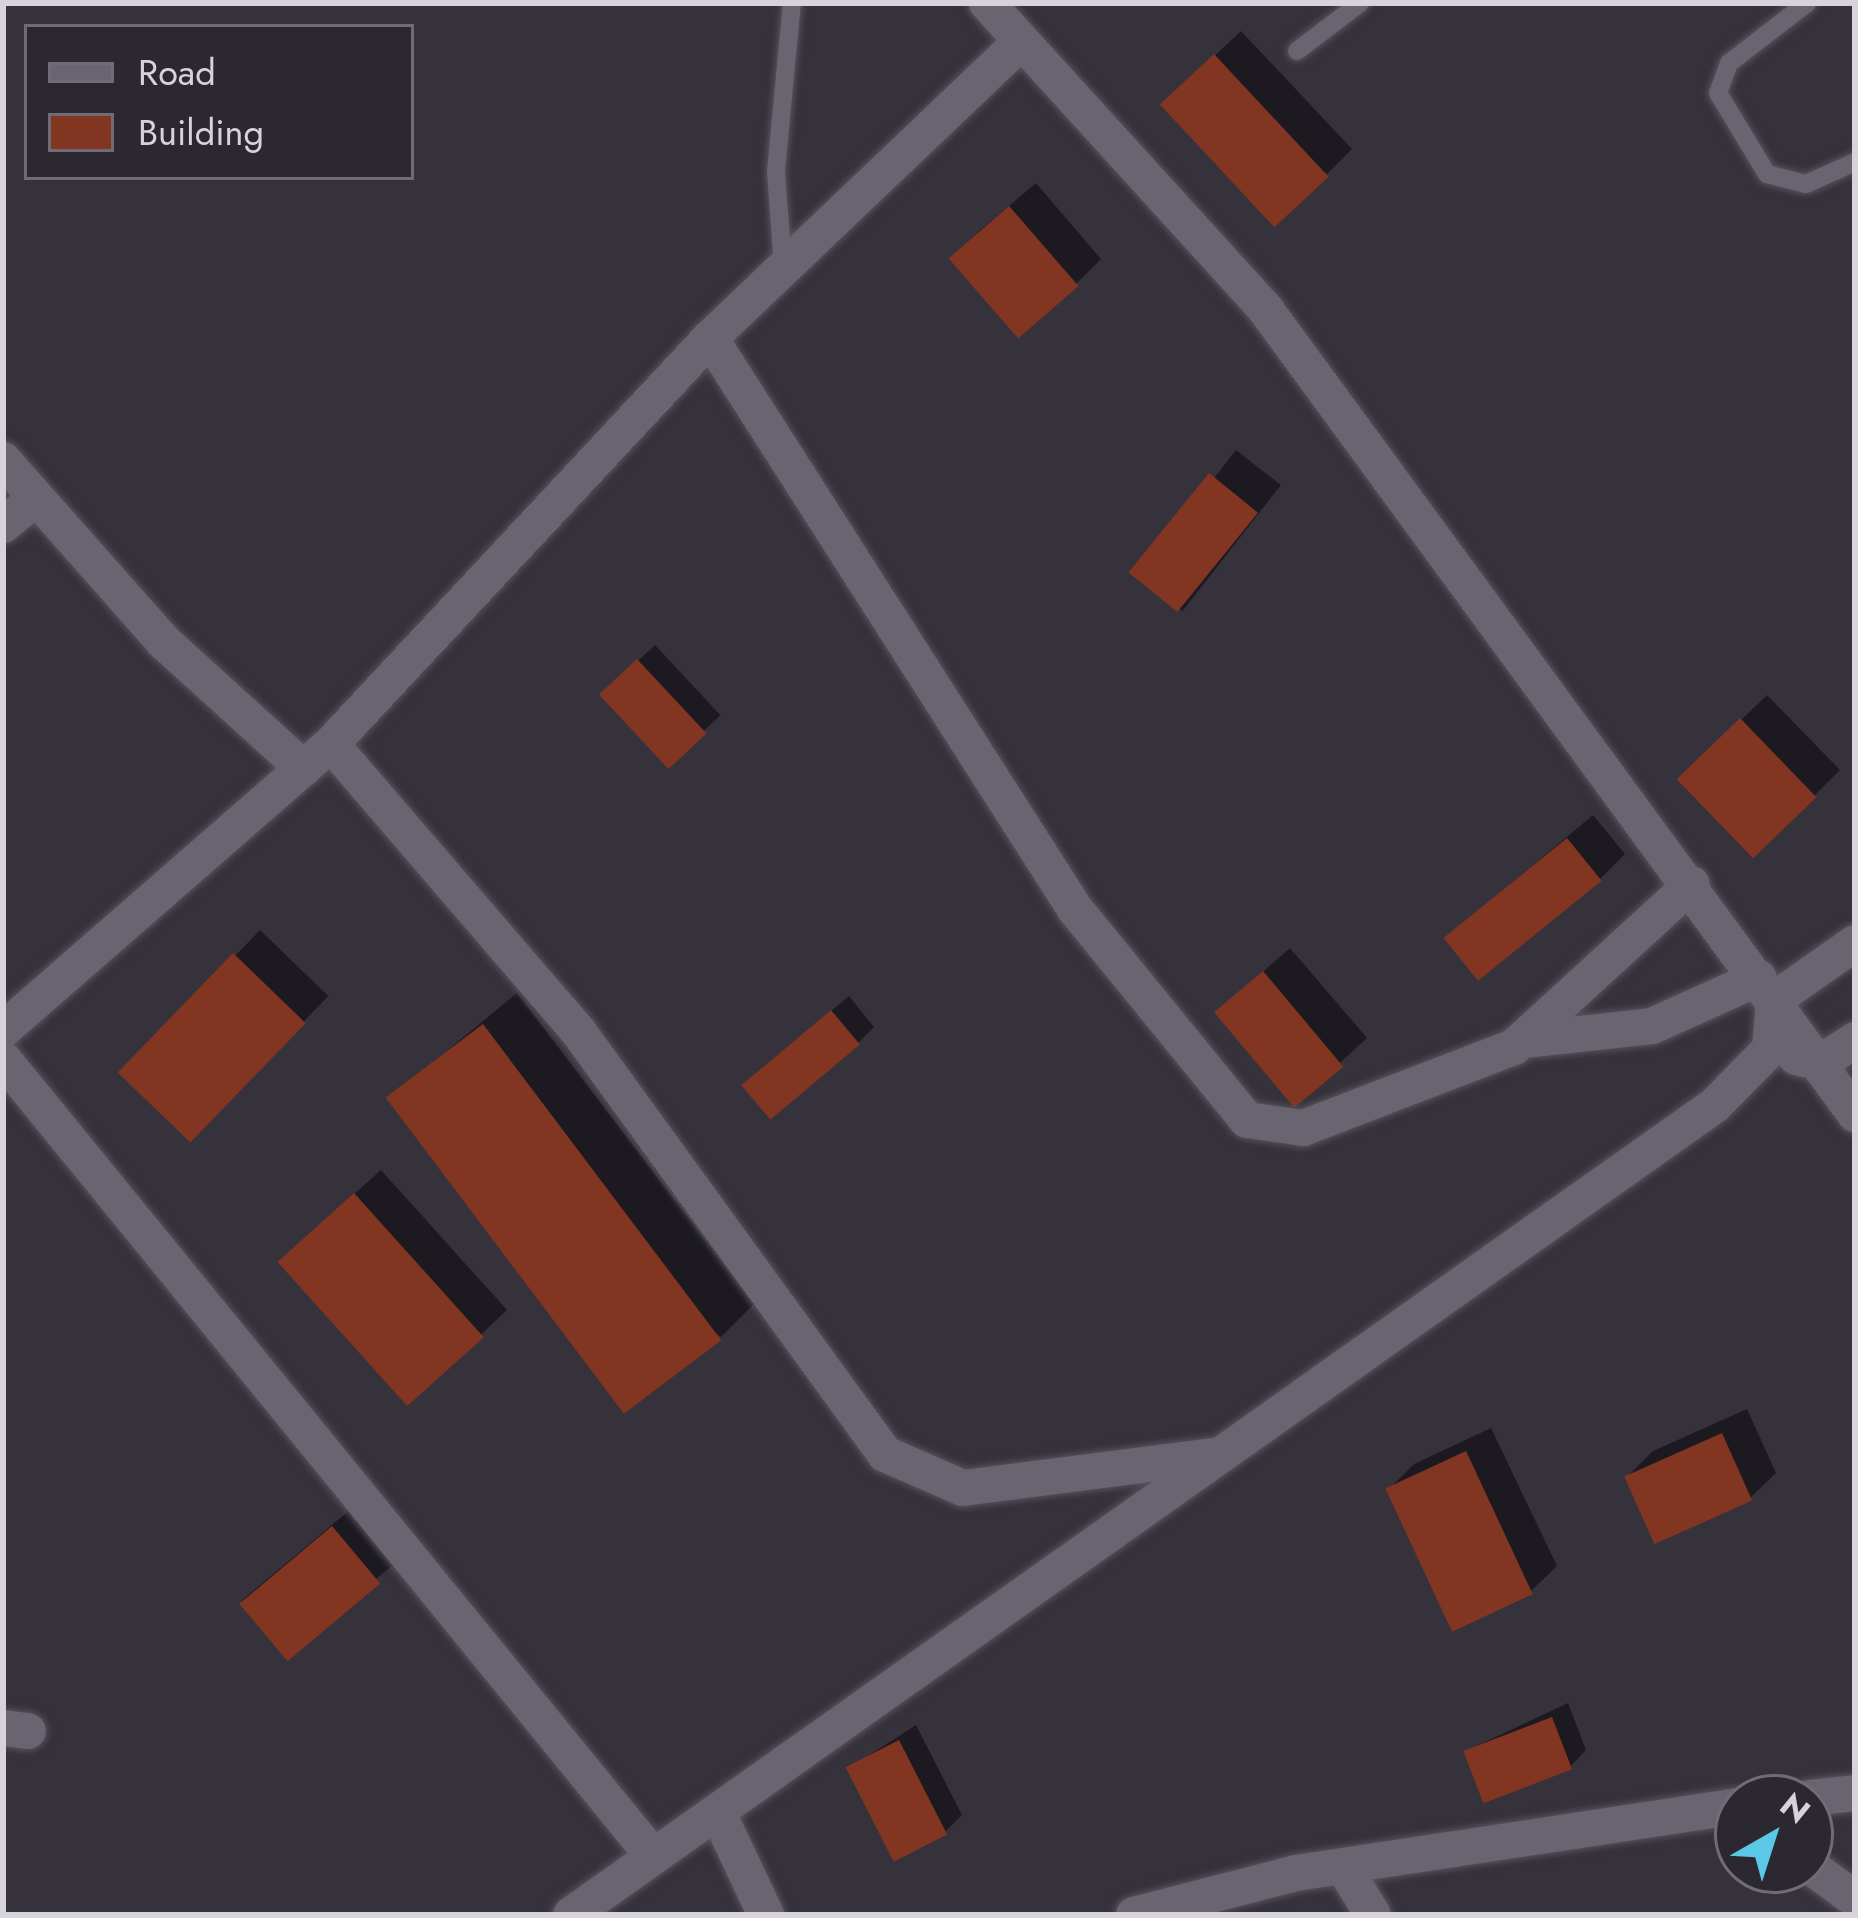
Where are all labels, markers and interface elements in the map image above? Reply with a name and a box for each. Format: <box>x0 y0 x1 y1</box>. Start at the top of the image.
legend <box>24 24 414 180</box>
text: Road <box>138 46 216 98</box>
text: Building <box>138 106 264 158</box>
north arrow <box>1714 1774 1834 1894</box>
text: N <box>1770 1781 1820 1834</box>

